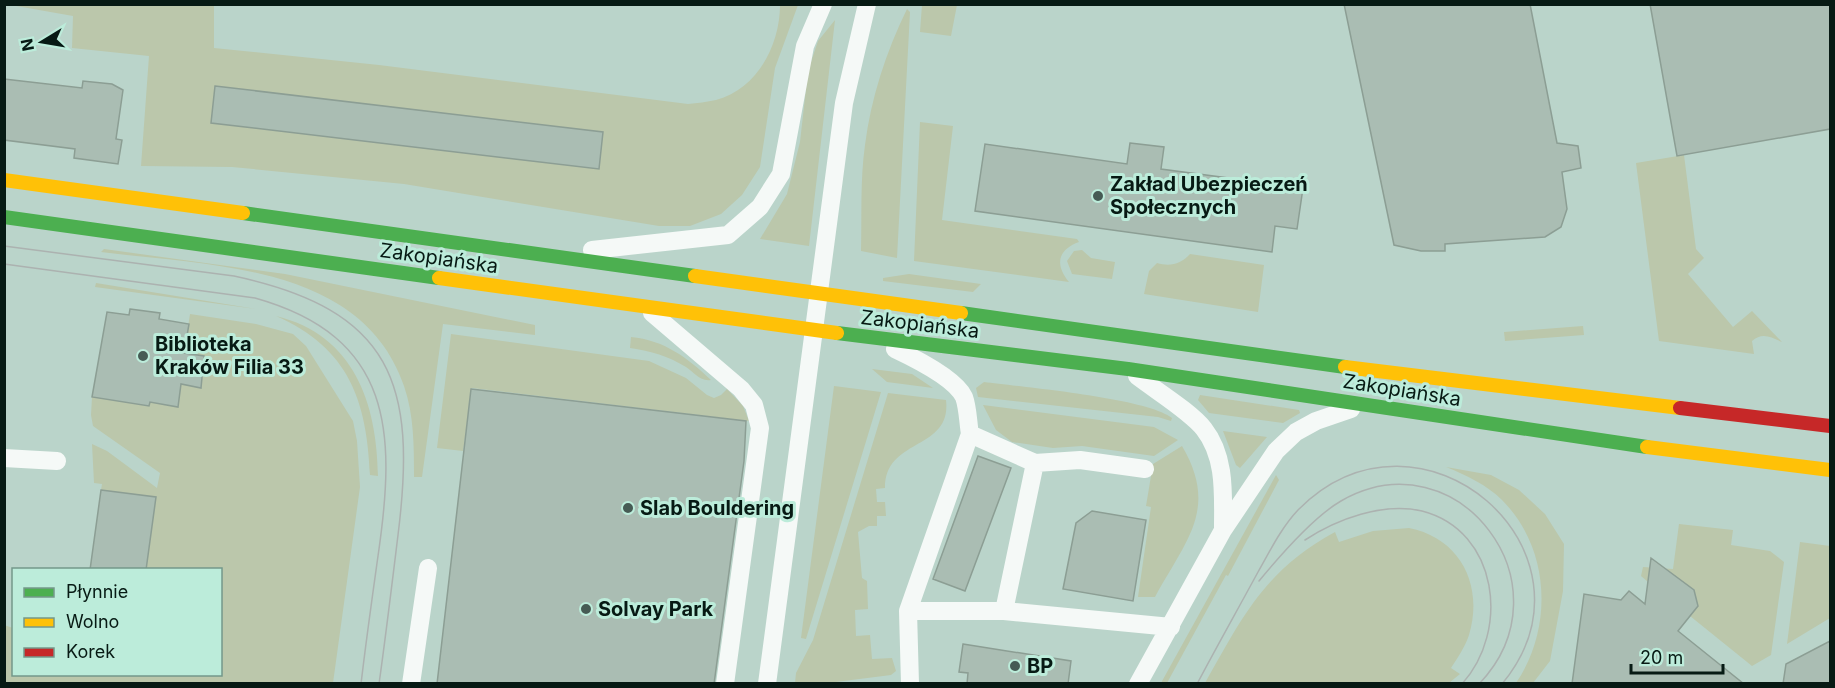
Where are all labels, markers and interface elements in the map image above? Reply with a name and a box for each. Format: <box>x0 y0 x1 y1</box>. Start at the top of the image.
north arrow <box>12 12 72 72</box>
text: N <box>16 37 38 53</box>
place label: Zakład Ubezpieczeń Społecznych <box>1110 172 1308 219</box>
marker: Zakład Ubezpieczeń Społecznych <box>1091 189 1105 203</box>
street label: Zakopiańska <box>378 238 500 278</box>
street label: Zakopiańska <box>859 305 981 343</box>
place label: Biblioteka Kraków Filia 33 <box>155 332 304 379</box>
marker: Biblioteka Kraków Filia 33 <box>136 349 150 363</box>
street label: Zakopiańska <box>1341 369 1463 411</box>
place label: Slab Bouldering <box>640 496 794 520</box>
marker: Slab Bouldering <box>621 501 635 515</box>
legend <box>12 568 222 676</box>
text: Płynnie <box>66 581 128 602</box>
place label: Solvay Park <box>598 597 714 621</box>
marker: Solvay Park <box>579 602 593 616</box>
text: Wolno <box>66 611 119 632</box>
scale bar <box>1631 637 1722 675</box>
text: Korek <box>66 641 115 662</box>
text: 20 m <box>1640 647 1683 668</box>
place label: BP <box>1027 654 1053 678</box>
marker: BP <box>1008 659 1022 673</box>

